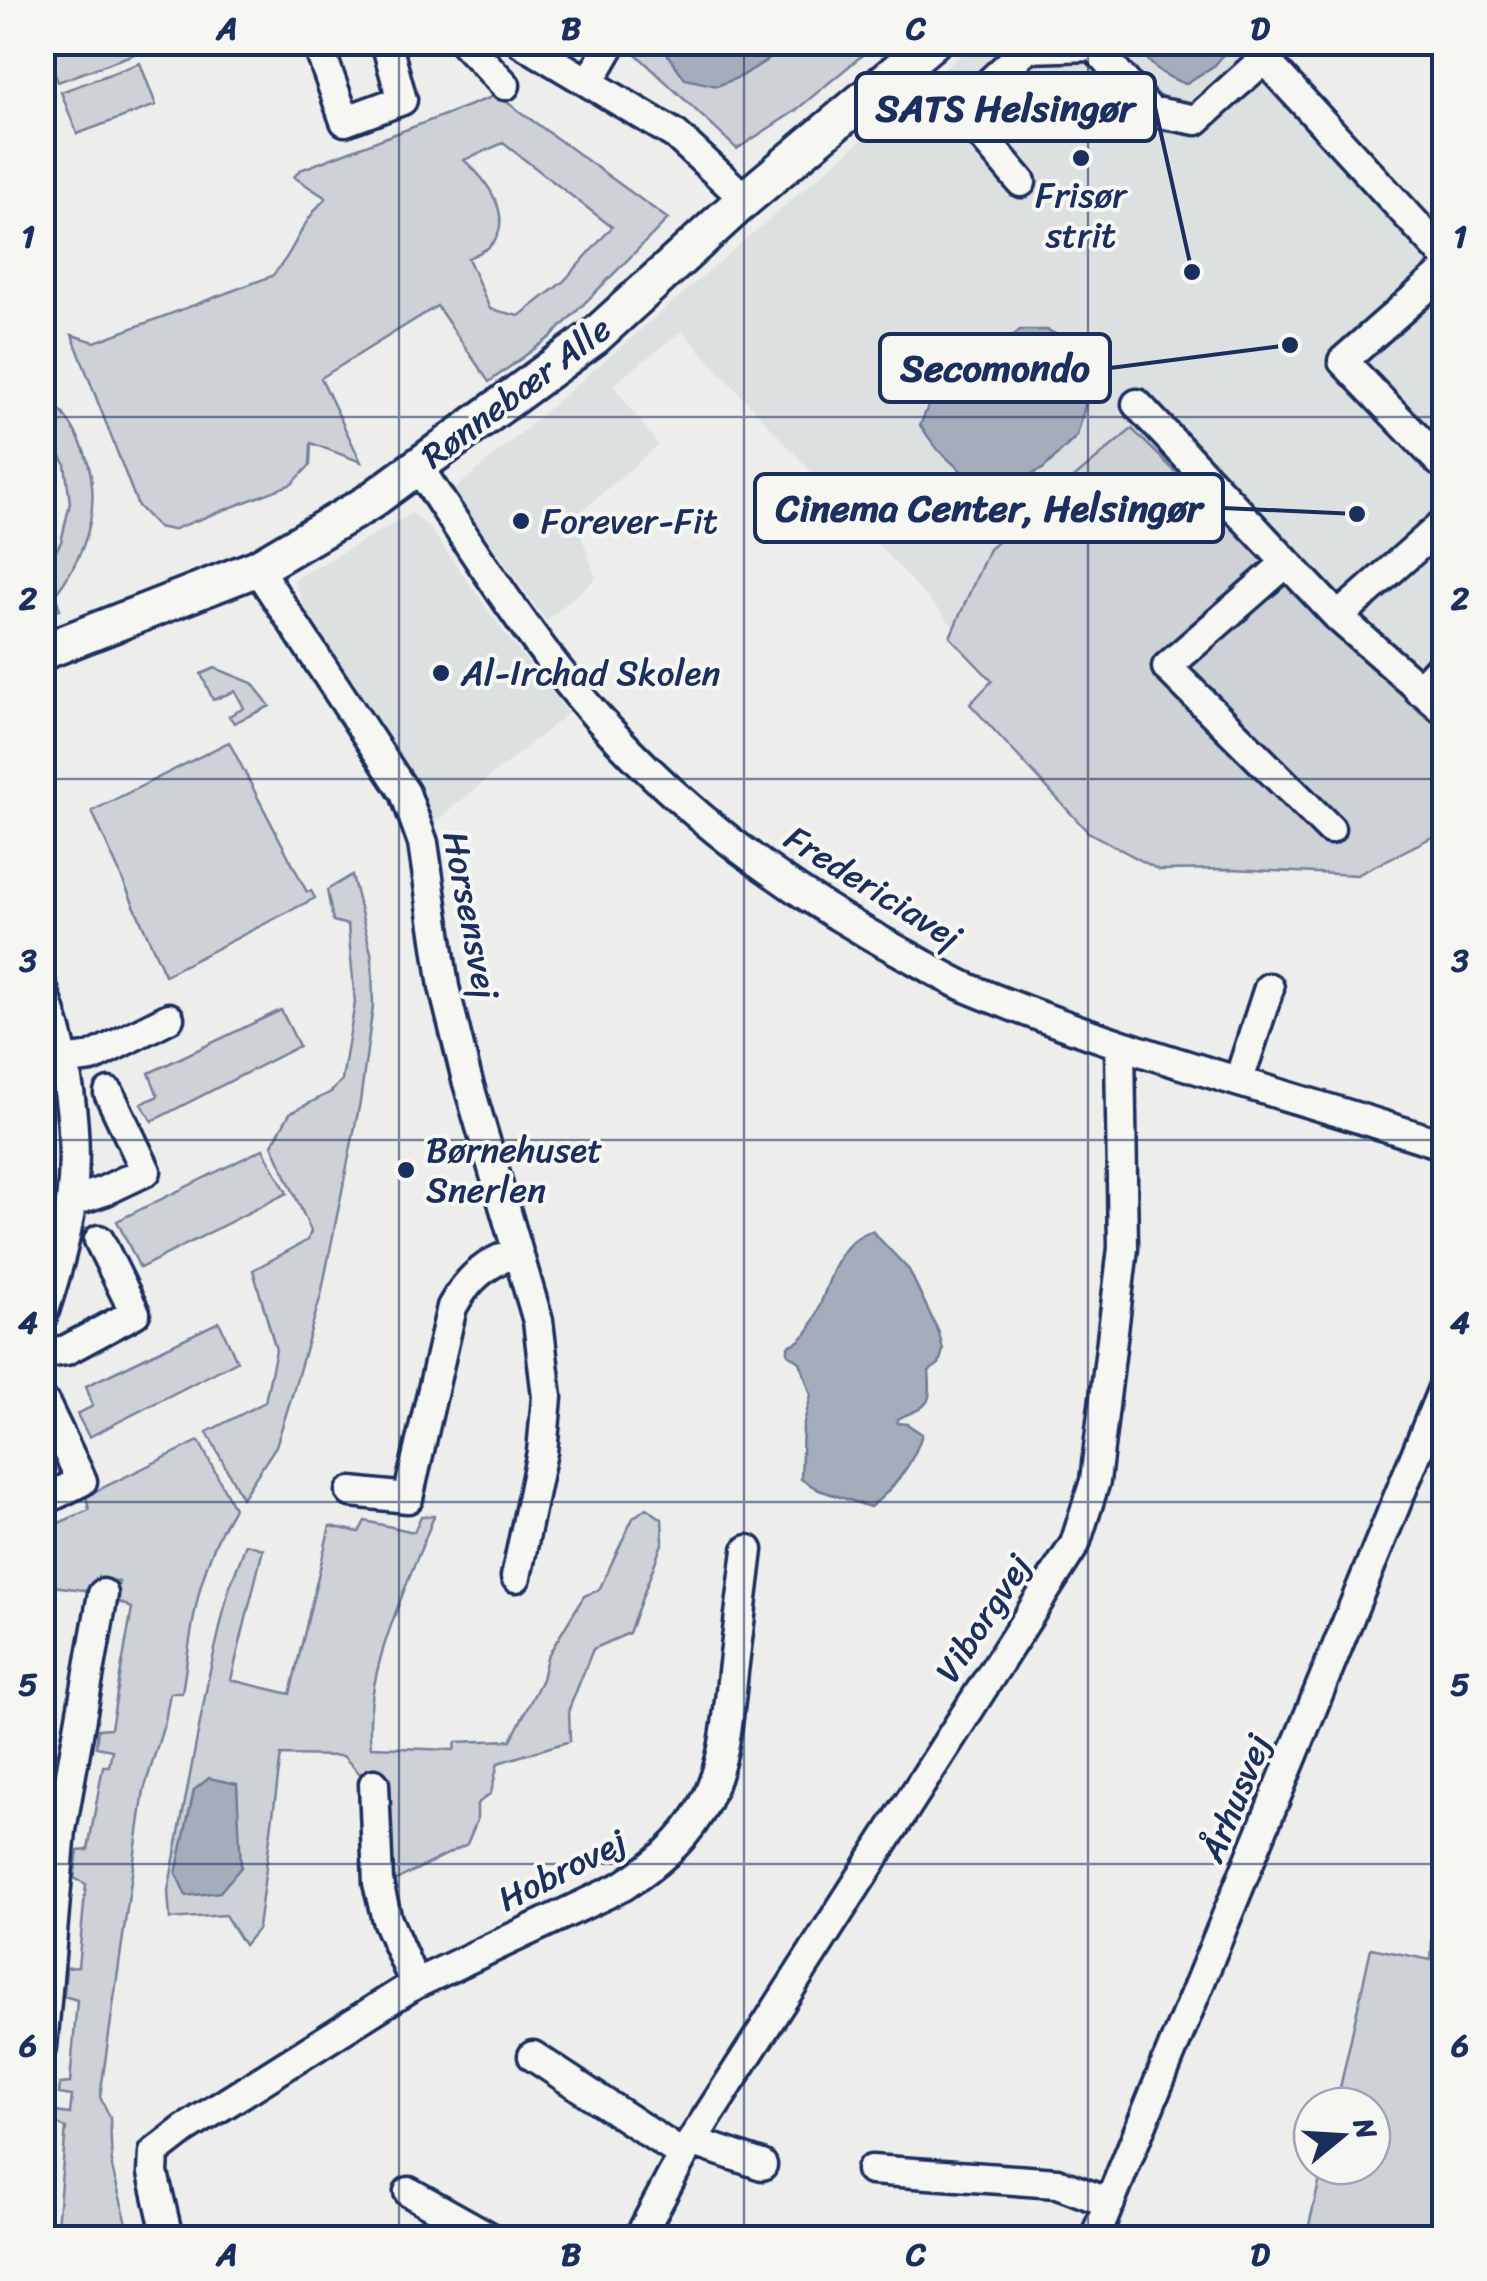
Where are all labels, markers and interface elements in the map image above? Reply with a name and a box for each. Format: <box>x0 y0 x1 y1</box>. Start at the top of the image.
text: A <box>215 0 238 57</box>
text: B <box>561 0 581 57</box>
text: C <box>905 0 927 57</box>
text: D <box>1250 0 1270 57</box>
callout: SATS Helsingør <box>856 73 1155 141</box>
text: SATS Helsingør <box>874 75 1138 142</box>
marker: Frisør strit <box>1070 147 1092 169</box>
place label: Frisør strit <box>1035 164 1128 266</box>
text: 1 <box>21 208 35 265</box>
text: 1 <box>1453 208 1467 265</box>
street label: Rønnebær Alle <box>407 299 625 485</box>
callout: Secomondo <box>880 334 1110 402</box>
text: Secomondo <box>899 335 1091 402</box>
callout: Cinema Center, Helsingør <box>755 474 1223 542</box>
text: Cinema Center, Helsingør <box>775 475 1206 542</box>
place label: Forever-Fit <box>541 490 718 552</box>
marker: Forever-Fit <box>510 510 532 532</box>
text: 2 <box>19 570 38 627</box>
text: 2 <box>1451 570 1470 627</box>
place label: Al-Irchad Skolen <box>460 642 720 704</box>
marker: Al-Irchad Skolen <box>430 662 452 684</box>
street label: Fredericiavej <box>772 808 976 967</box>
street label: Horsensvej <box>424 826 518 1006</box>
text: 3 <box>18 932 37 989</box>
text: 3 <box>1450 932 1469 989</box>
place label: Børnehuset Snerlen <box>426 1119 602 1221</box>
marker: Børnehuset Snerlen <box>395 1159 417 1181</box>
text: 4 <box>18 1294 38 1351</box>
text: 4 <box>1450 1294 1470 1351</box>
street label: Viborgvej <box>918 1540 1049 1695</box>
text: 5 <box>18 1656 38 1713</box>
text: 5 <box>1450 1656 1470 1713</box>
street label: Århusvej <box>1181 1724 1289 1873</box>
street label: Hobrovej <box>486 1811 638 1929</box>
text: 6 <box>19 2017 37 2074</box>
text: 6 <box>1451 2017 1469 2074</box>
north arrow <box>1292 2086 1392 2186</box>
text: N <box>1339 2111 1392 2146</box>
text: A <box>215 2226 238 2281</box>
text: B <box>561 2226 581 2281</box>
text: C <box>905 2226 927 2281</box>
text: D <box>1250 2226 1270 2281</box>

